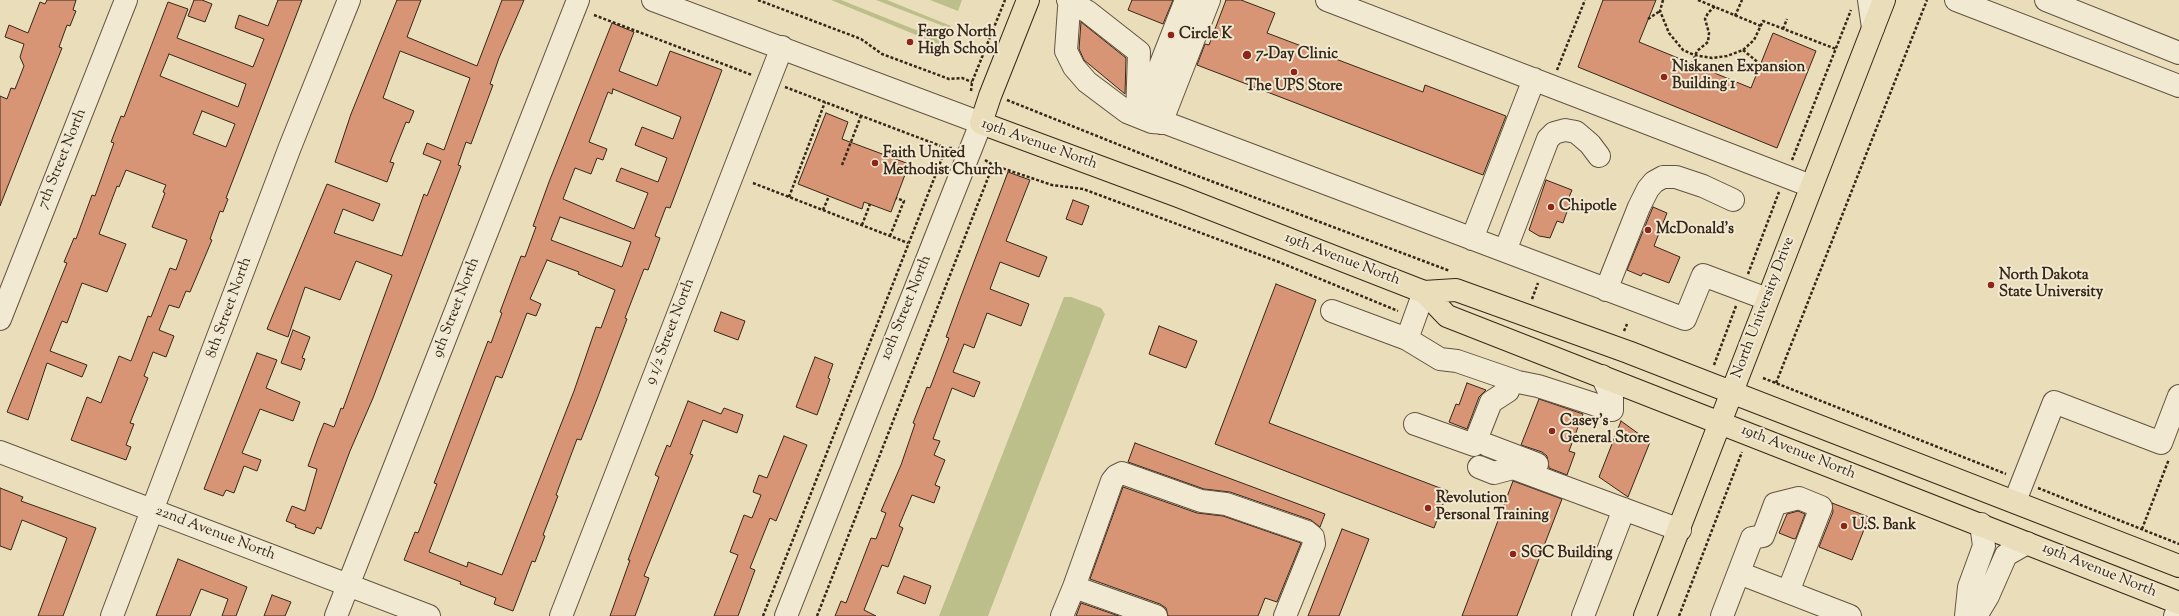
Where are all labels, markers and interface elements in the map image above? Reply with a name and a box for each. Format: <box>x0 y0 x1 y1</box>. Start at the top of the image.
place label: Fargo North High School <box>918 24 998 59</box>
place label: Circle K <box>1179 26 1232 44</box>
marker: Circle K <box>1166 30 1176 40</box>
marker: Fargo North High School <box>905 37 915 47</box>
place label: 7-Day Clinic <box>1256 46 1338 64</box>
marker: 7-Day Clinic <box>1241 49 1253 61</box>
place label: Niskanen Expansion Building 1 <box>1672 59 1805 94</box>
marker: The UPS Store <box>1289 67 1299 77</box>
marker: Niskanen Expansion Building 1 <box>1659 72 1669 82</box>
place label: The UPS Store <box>1245 78 1343 96</box>
street label: 7th Street North <box>35 106 91 212</box>
street label: 19th Avenue North <box>979 116 1099 174</box>
place label: Faith United Methodist Church <box>883 145 1003 180</box>
marker: Faith United Methodist Church <box>870 158 880 168</box>
place label: Chipotle <box>1559 198 1617 216</box>
marker: Chipotle <box>1546 202 1556 212</box>
place label: McDonald's <box>1656 221 1734 239</box>
marker: McDonald's <box>1643 225 1653 235</box>
street label: 19th Avenue North <box>1282 230 1402 290</box>
street label: North University Drive <box>1729 235 1799 381</box>
street label: 10th Street North <box>878 253 936 363</box>
street label: 8th Street North <box>203 255 257 361</box>
street label: 9th Street North <box>430 255 484 361</box>
place label: North Dakota State University <box>1999 267 2103 302</box>
street label: 9 1/2 Street North <box>642 276 700 388</box>
marker: North Dakota State University <box>1986 280 1996 290</box>
place label: Casey's General Store <box>1560 413 1650 448</box>
street label: 19th Avenue North <box>1738 422 1858 484</box>
marker: Casey's General Store <box>1547 426 1557 436</box>
place label: Revolution Personal Training <box>1436 490 1549 525</box>
street label: 22nd Avenue North <box>152 503 278 565</box>
marker: Revolution Personal Training <box>1423 503 1433 513</box>
place label: U.S. Bank <box>1852 517 1916 535</box>
marker: U.S. Bank <box>1839 521 1849 531</box>
street label: 19th Avenue North <box>2039 540 2159 602</box>
place label: SGC Building <box>1521 545 1613 563</box>
marker: SGC Building <box>1508 549 1518 559</box>

